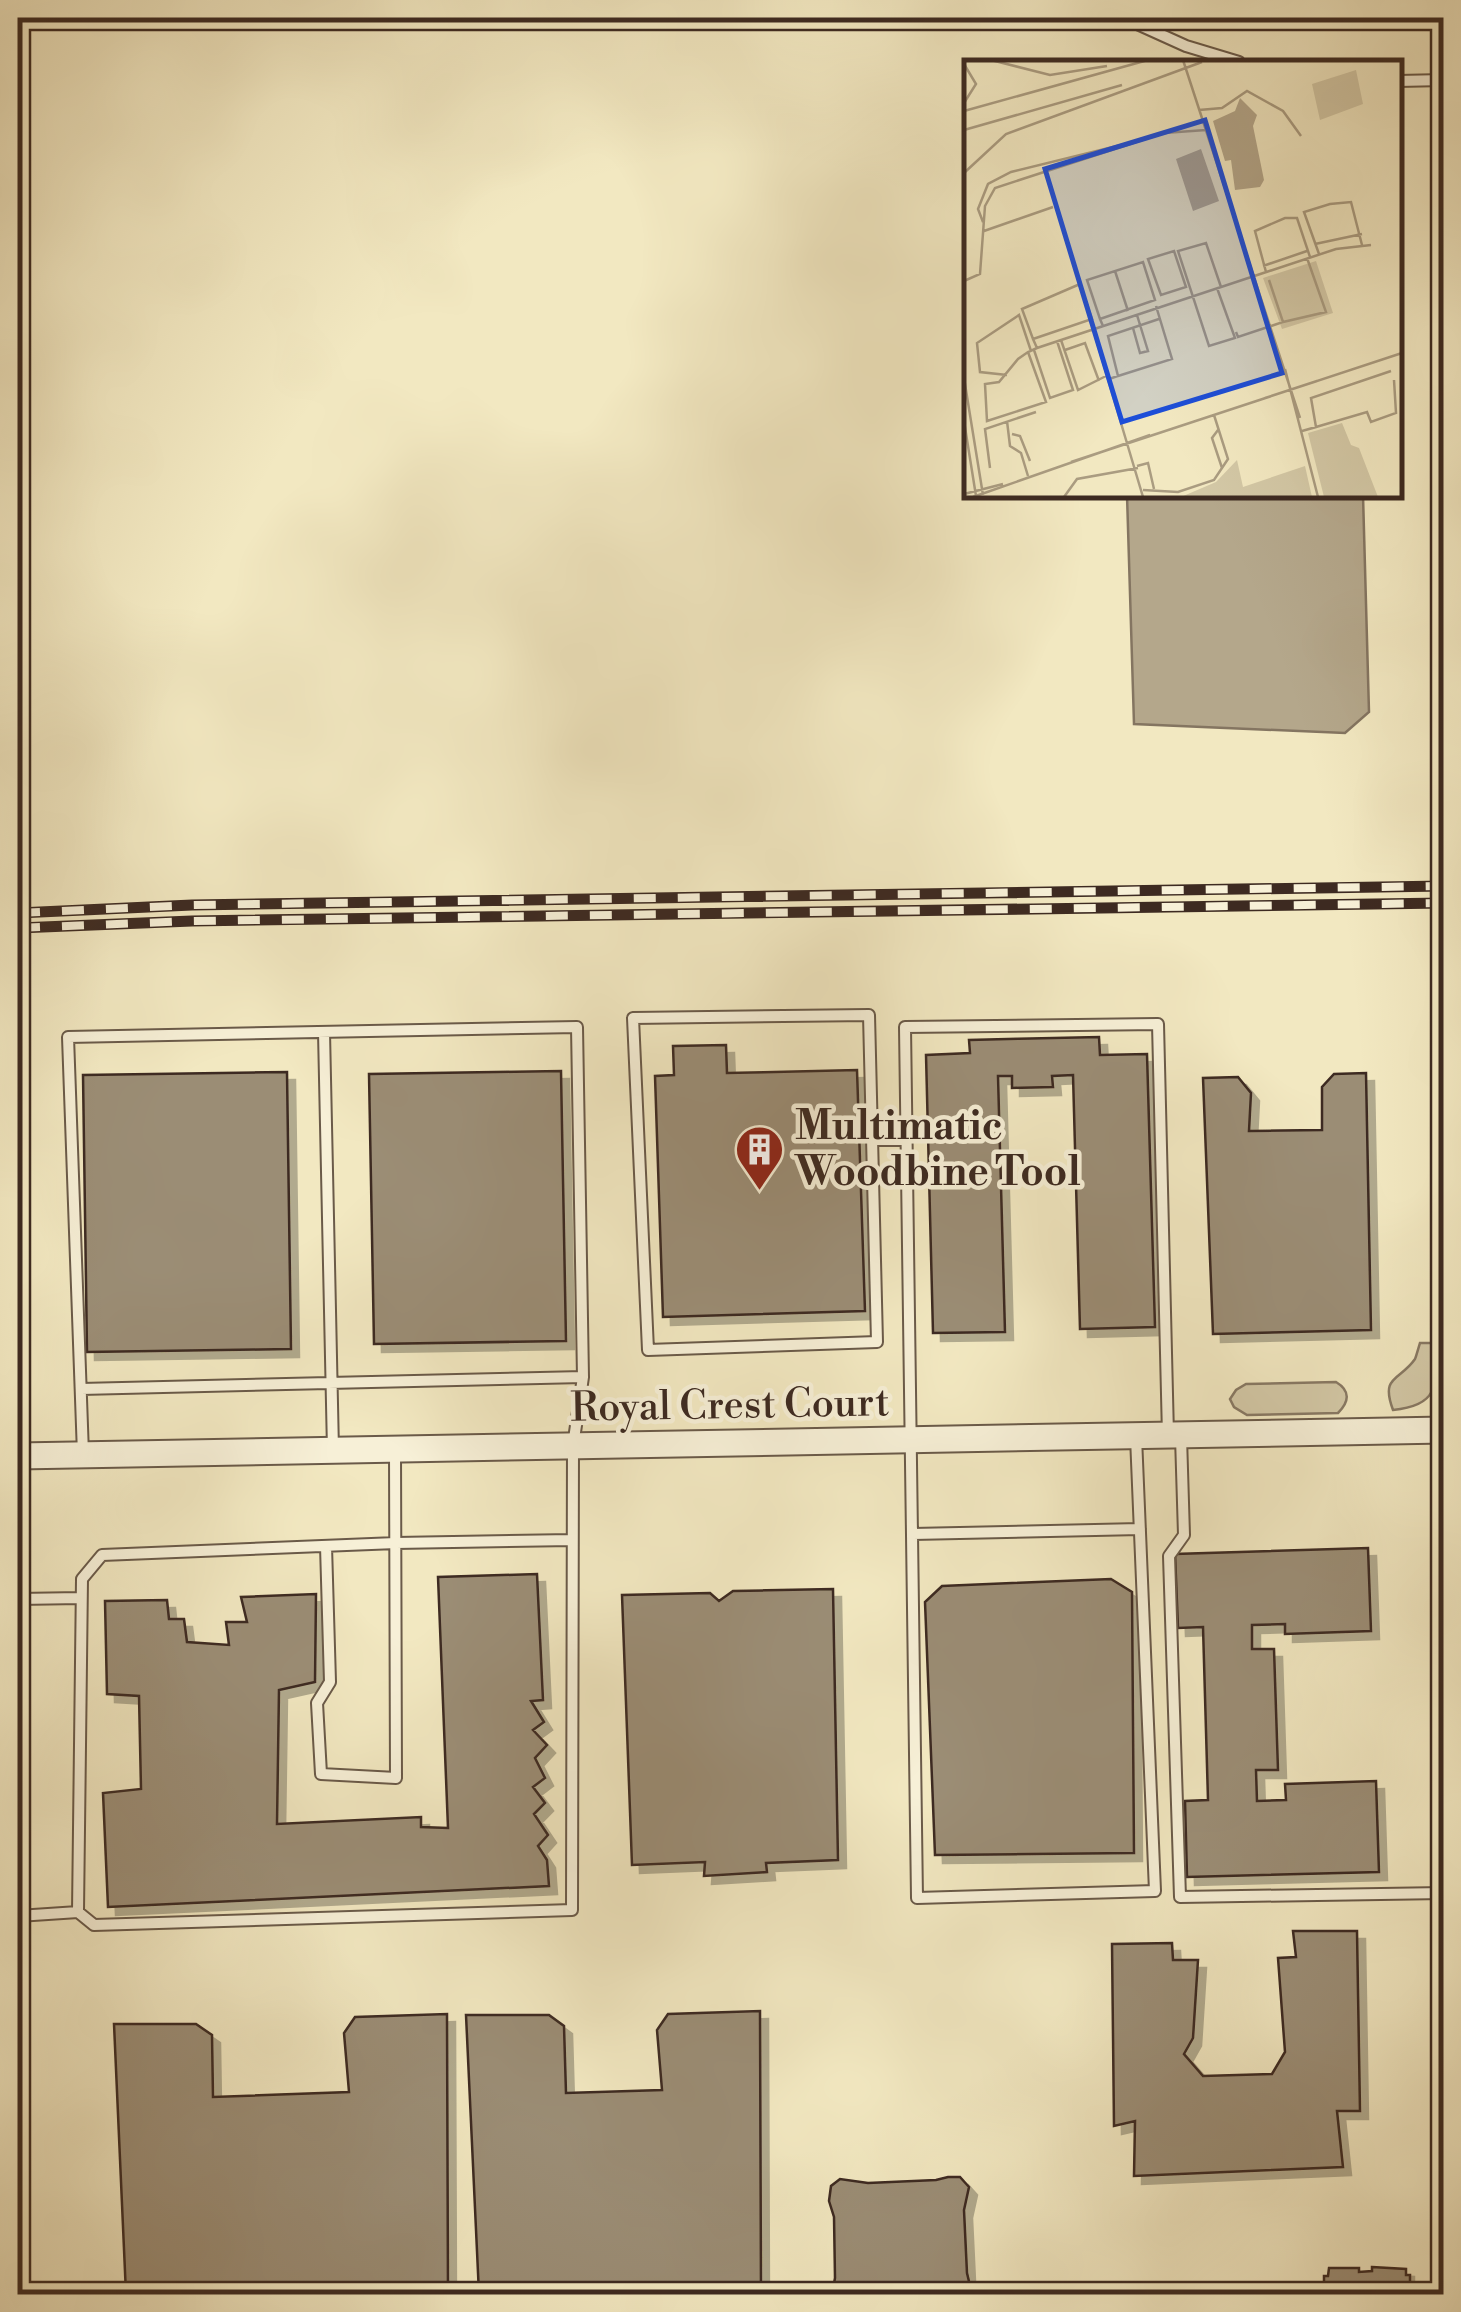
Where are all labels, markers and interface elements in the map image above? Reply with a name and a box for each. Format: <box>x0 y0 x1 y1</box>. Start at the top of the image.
inset map <box>964 60 1401 498</box>
place label: Multimatic Woodbine Tool <box>794 1102 1081 1198</box>
building icon: Multimatic Woodbine Tool <box>734 1124 786 1192</box>
street label: Royal Crest Court <box>570 1378 890 1435</box>

